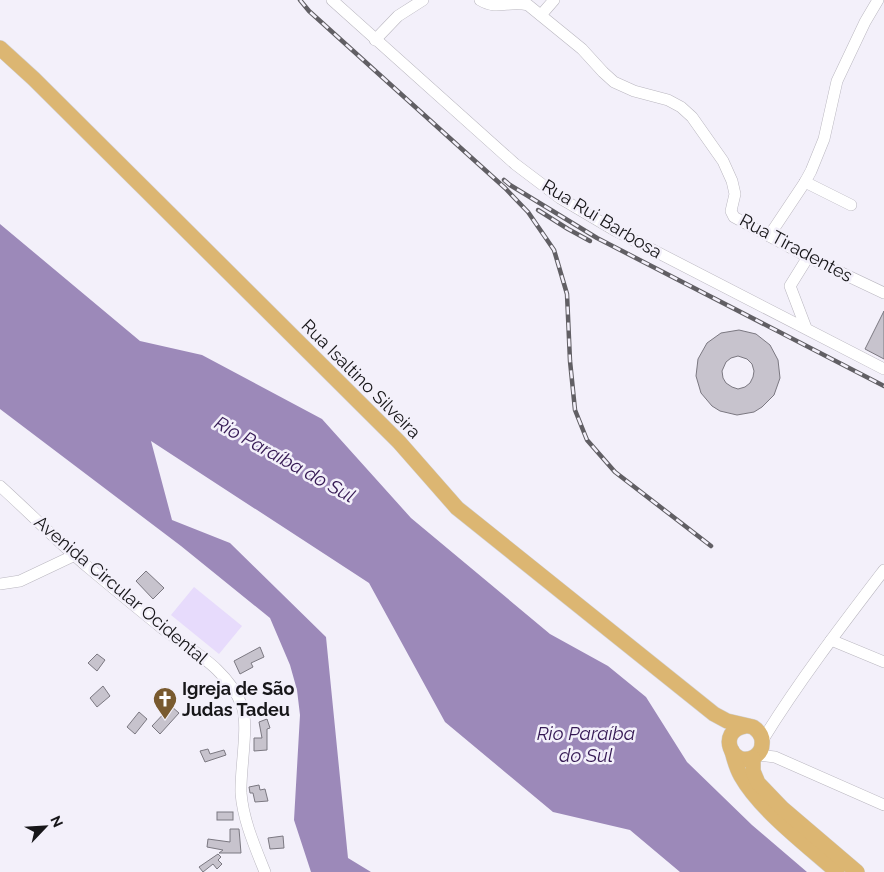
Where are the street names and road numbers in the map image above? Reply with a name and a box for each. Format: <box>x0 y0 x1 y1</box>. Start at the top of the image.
street label: Rua Rui Barbosa <box>539 175 666 263</box>
street label: Rua Tiradentes <box>736 209 856 286</box>
street label: Rua Isaltino Silveira <box>298 315 425 442</box>
street label: Avenida Circular Ocidental <box>30 511 212 668</box>

